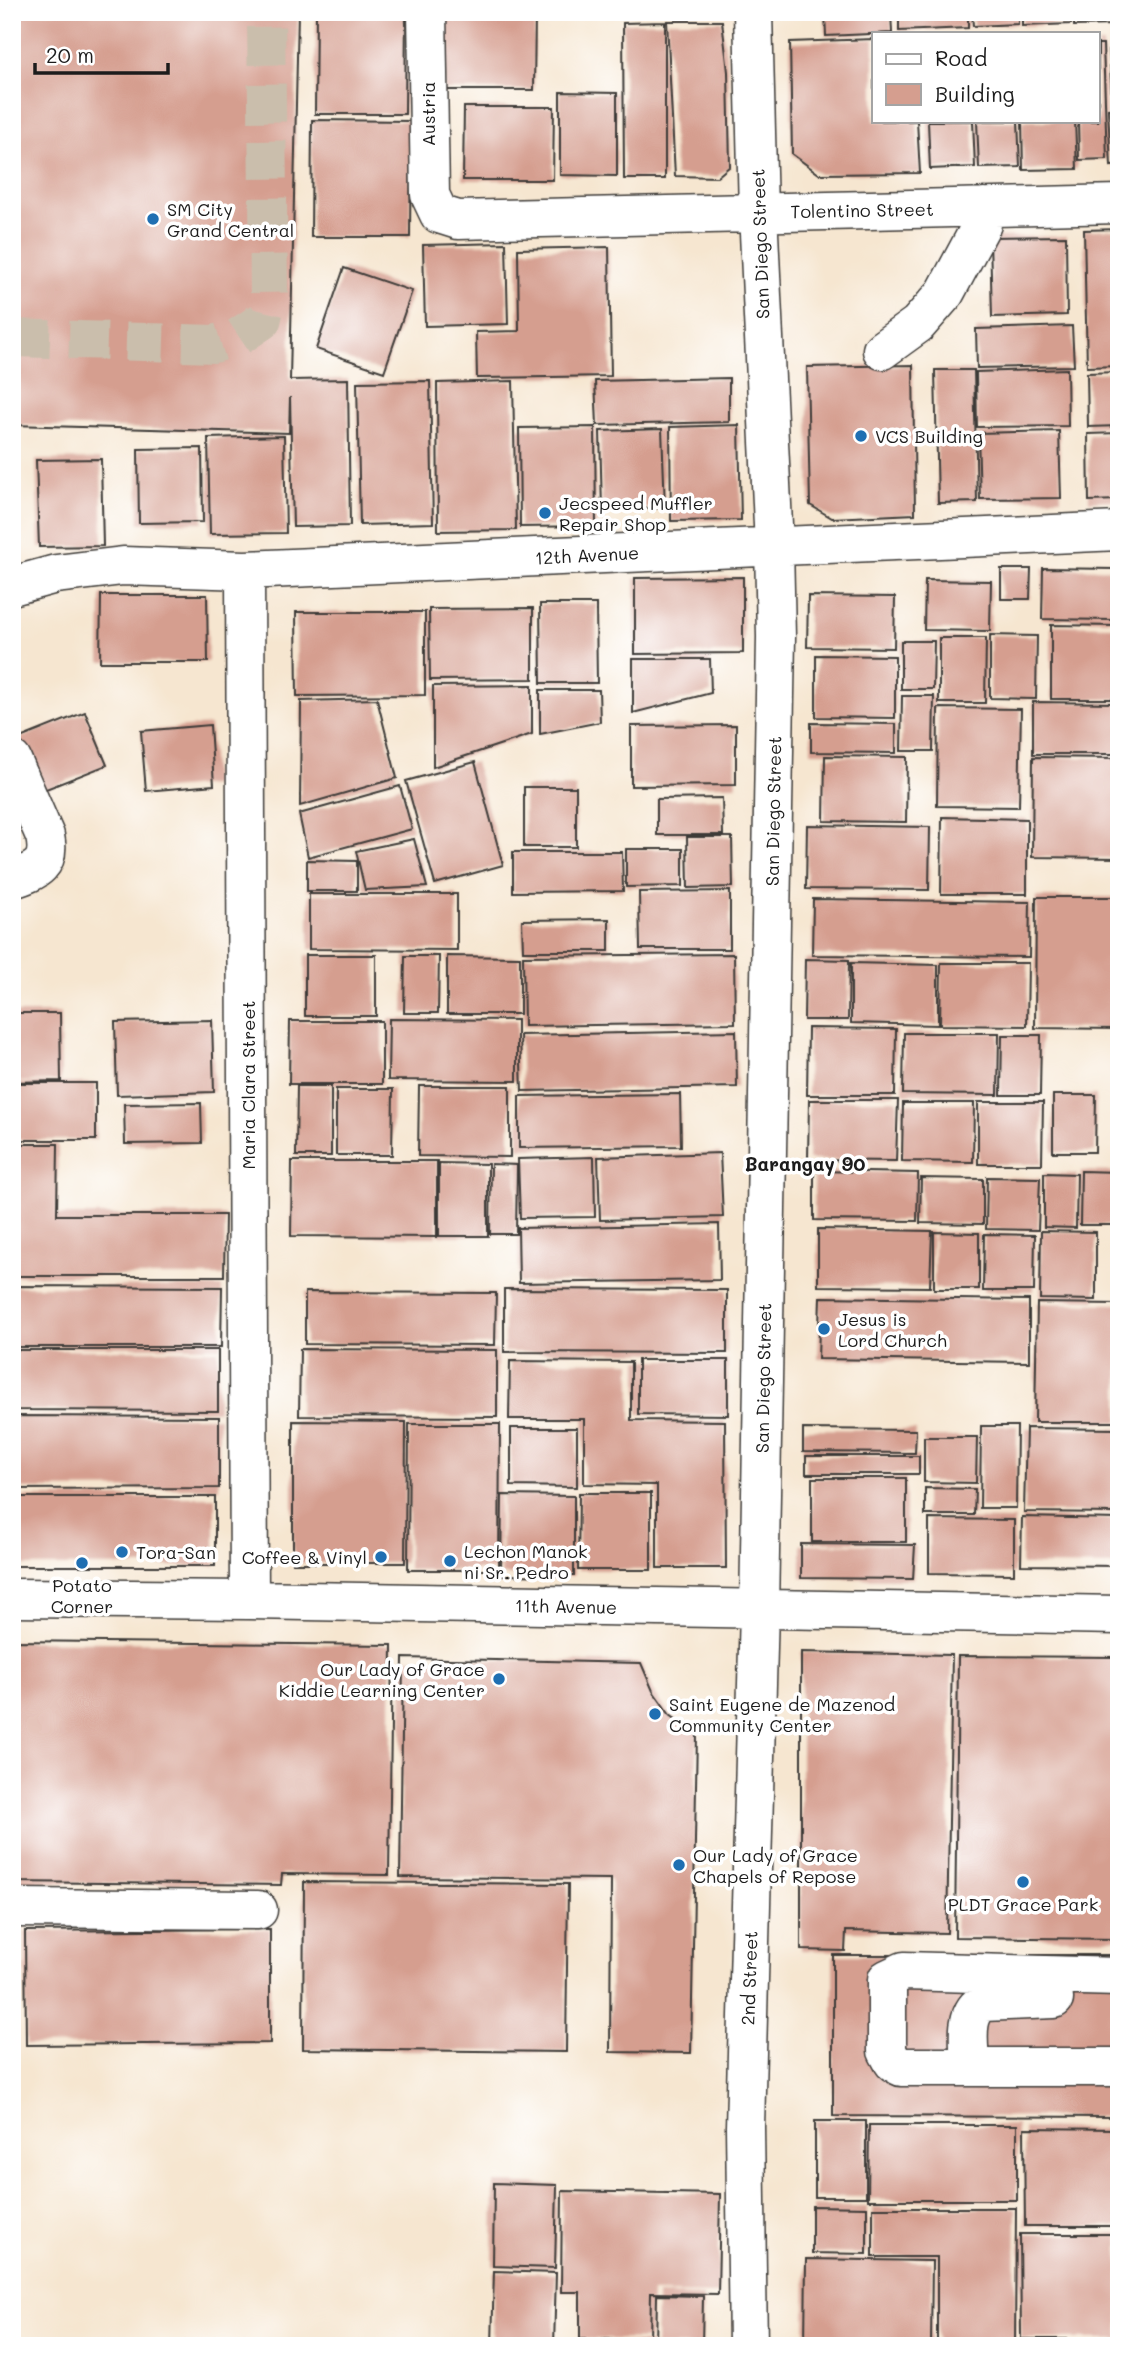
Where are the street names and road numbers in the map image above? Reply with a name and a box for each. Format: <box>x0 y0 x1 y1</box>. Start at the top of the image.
street label: Austria <box>416 82 440 146</box>
street label: San Diego Street <box>745 168 775 320</box>
street label: Tolentino Street <box>790 197 934 223</box>
street label: 12th Avenue <box>534 540 640 570</box>
street label: San Diego Street <box>760 736 786 886</box>
street label: Maria Clara Street <box>236 1001 260 1169</box>
street label: San Diego Street <box>750 1303 776 1453</box>
street label: 11th Avenue <box>515 1593 617 1619</box>
street label: 2nd Street <box>735 1930 763 2026</box>

